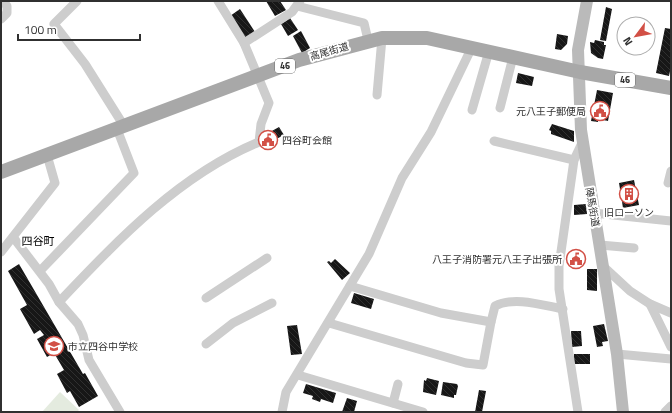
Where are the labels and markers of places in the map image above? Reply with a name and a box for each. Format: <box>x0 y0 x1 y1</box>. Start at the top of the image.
public building icon: 元八王子郵便局 <box>589 100 611 122</box>
place label: 元八王子郵便局 <box>516 104 586 119</box>
public building icon: 四谷町会館 <box>257 129 279 151</box>
place label: 四谷町会館 <box>282 133 332 148</box>
building icon: 旧ローソン <box>618 183 640 205</box>
place label: 旧ローソン <box>604 205 654 220</box>
public building icon: 八王子消防署元八王子出張所 <box>565 248 587 270</box>
place label: 八王子消防署元八王子出張所 <box>432 252 562 267</box>
school or university icon: 市立四谷中学校 <box>43 335 65 357</box>
place label: 市立四谷中学校 <box>68 339 138 354</box>

